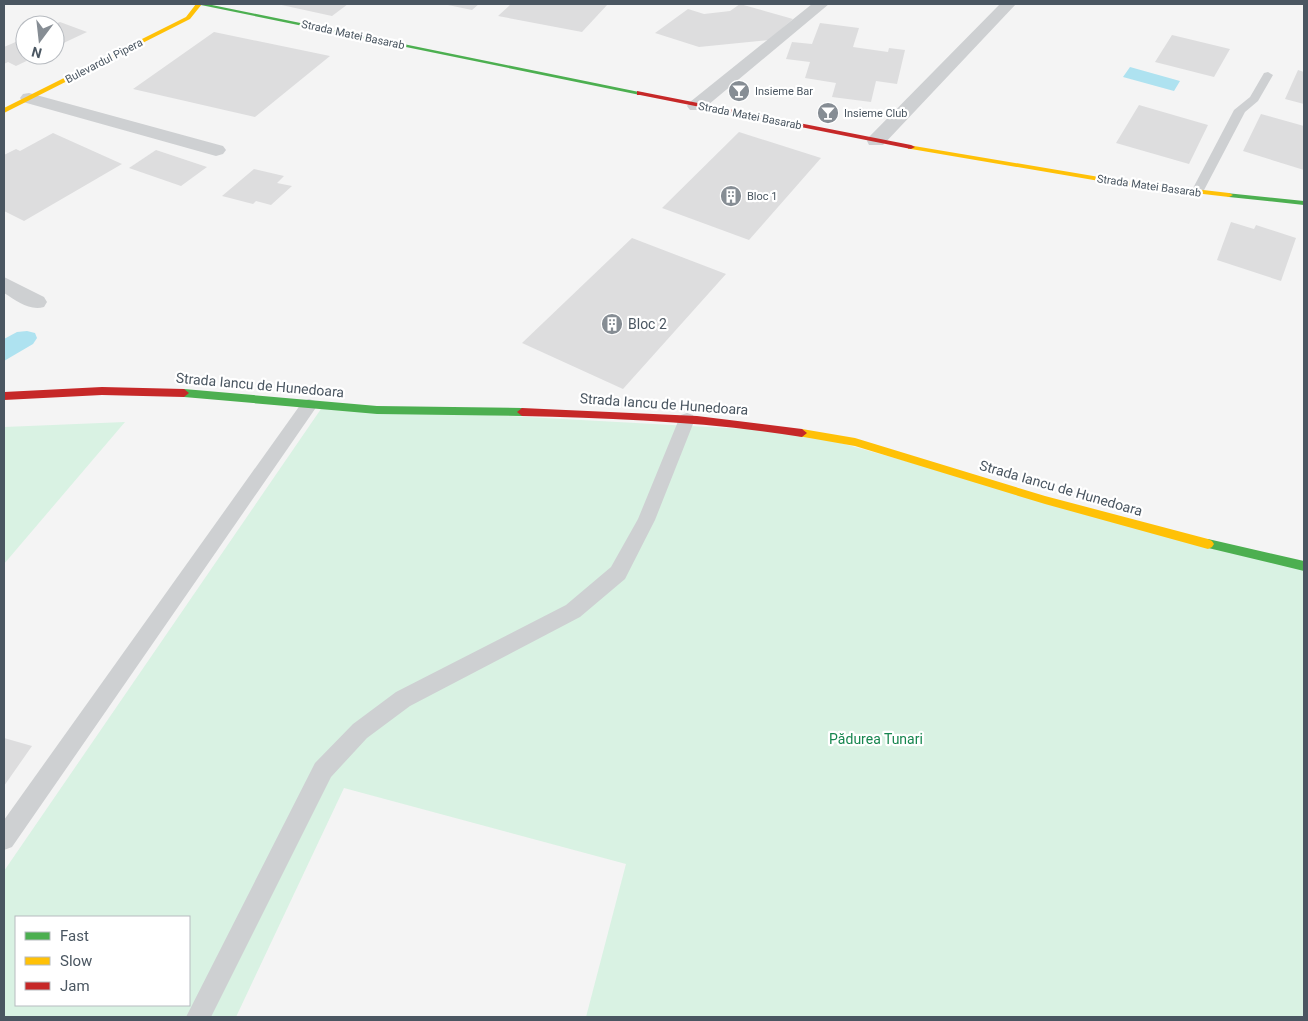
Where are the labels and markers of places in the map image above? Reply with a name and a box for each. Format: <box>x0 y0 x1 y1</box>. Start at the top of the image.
bar icon: Insieme Bar <box>727 79 751 103</box>
place label: Insieme Bar <box>755 85 813 98</box>
bar icon: Insieme Club <box>816 101 840 125</box>
place label: Insieme Club <box>844 107 908 120</box>
building icon: Bloc 1 <box>719 184 743 208</box>
place label: Bloc 1 <box>747 190 777 203</box>
building icon: Bloc 2 <box>600 312 624 336</box>
place label: Bloc 2 <box>628 316 667 332</box>

